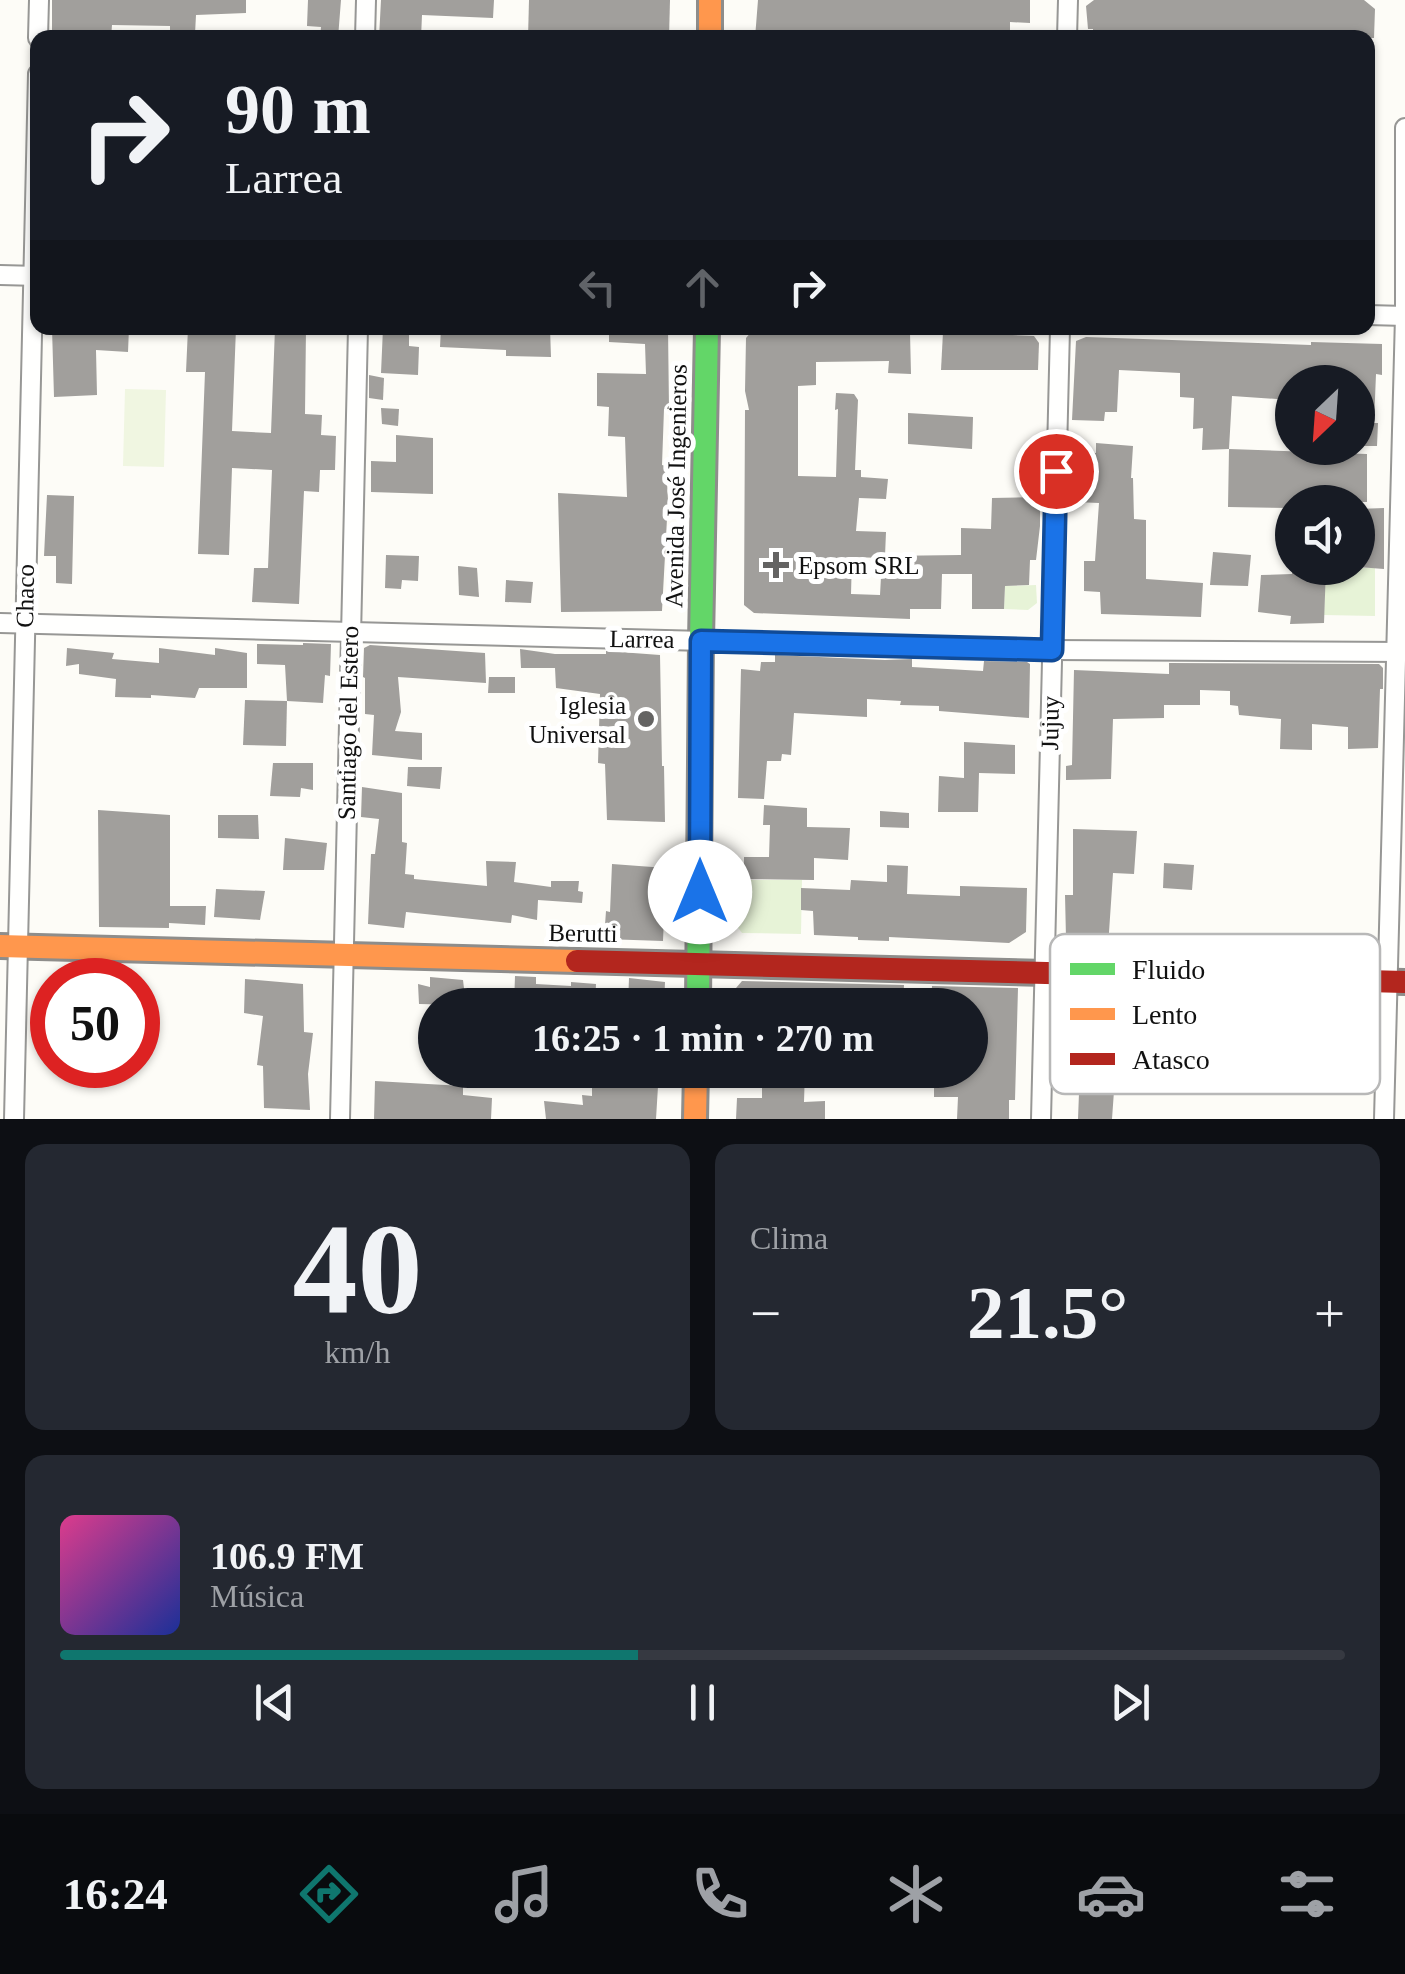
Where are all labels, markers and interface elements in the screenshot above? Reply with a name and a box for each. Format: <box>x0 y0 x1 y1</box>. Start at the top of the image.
icon: right <box>60 70 190 200</box>
text: 90 m <box>225 71 371 148</box>
text: Larrea <box>225 153 342 203</box>
icon: left <box>570 260 625 315</box>
icon: ahead <box>675 260 730 315</box>
icon: right <box>780 260 835 315</box>
street label: Avenida José Ingenieros <box>660 364 692 608</box>
north arrow <box>1275 365 1375 465</box>
map controls <box>1275 365 1375 585</box>
pin <box>1014 429 1099 514</box>
icon: arrive <box>1029 444 1084 499</box>
button: sound <box>1275 485 1375 585</box>
marker: Epsom SRL <box>763 552 789 578</box>
place label: Epsom SRL <box>798 552 920 579</box>
street label: Chaco <box>11 564 39 628</box>
street label: Larrea <box>609 625 675 653</box>
street label: Santiago del Estero <box>333 626 363 820</box>
place label: Iglesia Universal <box>529 692 626 748</box>
street label: Jujuy <box>1036 695 1064 750</box>
marker: Iglesia Universal <box>635 708 657 730</box>
position arrow <box>648 840 752 944</box>
street label: Berutti <box>548 919 618 947</box>
legend <box>1050 934 1380 1094</box>
text: Fluido <box>1132 954 1205 985</box>
speed limit sign: 50 <box>30 958 160 1088</box>
text: Lento <box>1132 999 1197 1030</box>
text: 16:25 · 1 min · 270 m <box>532 1017 874 1059</box>
text: Atasco <box>1132 1044 1210 1075</box>
text: 40 <box>293 1197 423 1341</box>
text: Clima <box>750 1220 828 1256</box>
text: 21.5° <box>967 1271 1128 1354</box>
text: − <box>750 1283 781 1344</box>
text: + <box>1314 1283 1345 1344</box>
text: km/h <box>325 1334 390 1370</box>
text: 106.9 FM <box>210 1535 364 1577</box>
text: Música <box>210 1578 304 1614</box>
icon: previous <box>247 1675 302 1730</box>
icon: pause <box>675 1675 730 1730</box>
icon: next <box>1103 1675 1158 1730</box>
icon: directions <box>294 1859 364 1929</box>
icon: music <box>489 1859 559 1929</box>
icon: phone <box>685 1859 755 1929</box>
icon: climate <box>881 1859 951 1929</box>
icon: car <box>1076 1859 1146 1929</box>
icon: filters <box>1272 1859 1342 1929</box>
text: 16:24 <box>63 1869 168 1919</box>

